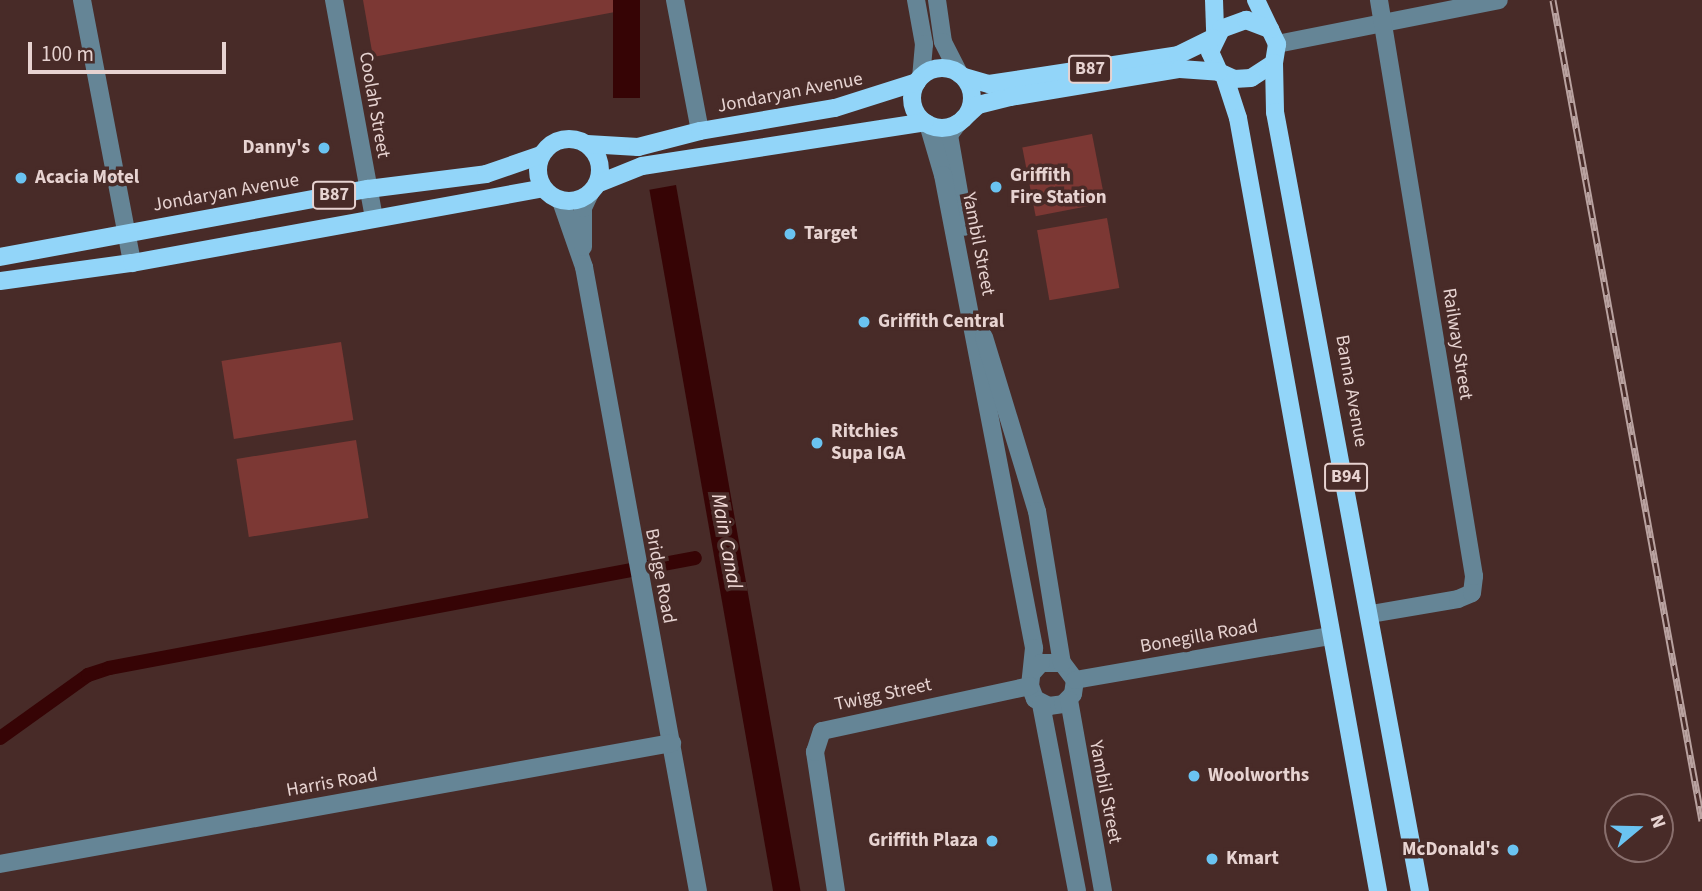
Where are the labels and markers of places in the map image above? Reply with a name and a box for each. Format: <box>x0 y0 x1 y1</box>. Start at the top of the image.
place label: Danny's <box>243 137 310 159</box>
marker: Danny's <box>316 140 332 156</box>
place label: Griffith Fire Station <box>1010 165 1107 209</box>
place label: Acacia Motel <box>35 167 139 189</box>
marker: Acacia Motel <box>13 170 29 186</box>
marker: Griffith Fire Station <box>988 179 1004 195</box>
place label: Target <box>804 223 857 245</box>
marker: Target <box>782 226 798 242</box>
place label: Griffith Central <box>878 311 1004 333</box>
marker: Griffith Central <box>856 314 872 330</box>
place label: Ritchies Supa IGA <box>831 421 905 465</box>
marker: Ritchies Supa IGA <box>809 435 825 451</box>
place label: Woolworths <box>1208 765 1309 787</box>
marker: Woolworths <box>1186 768 1202 784</box>
place label: Griffith Plaza <box>868 830 978 852</box>
marker: Griffith Plaza <box>984 833 1000 849</box>
place label: McDonald's <box>1402 839 1499 861</box>
marker: McDonald's <box>1505 842 1521 858</box>
place label: Kmart <box>1226 848 1279 870</box>
marker: Kmart <box>1204 851 1220 867</box>

